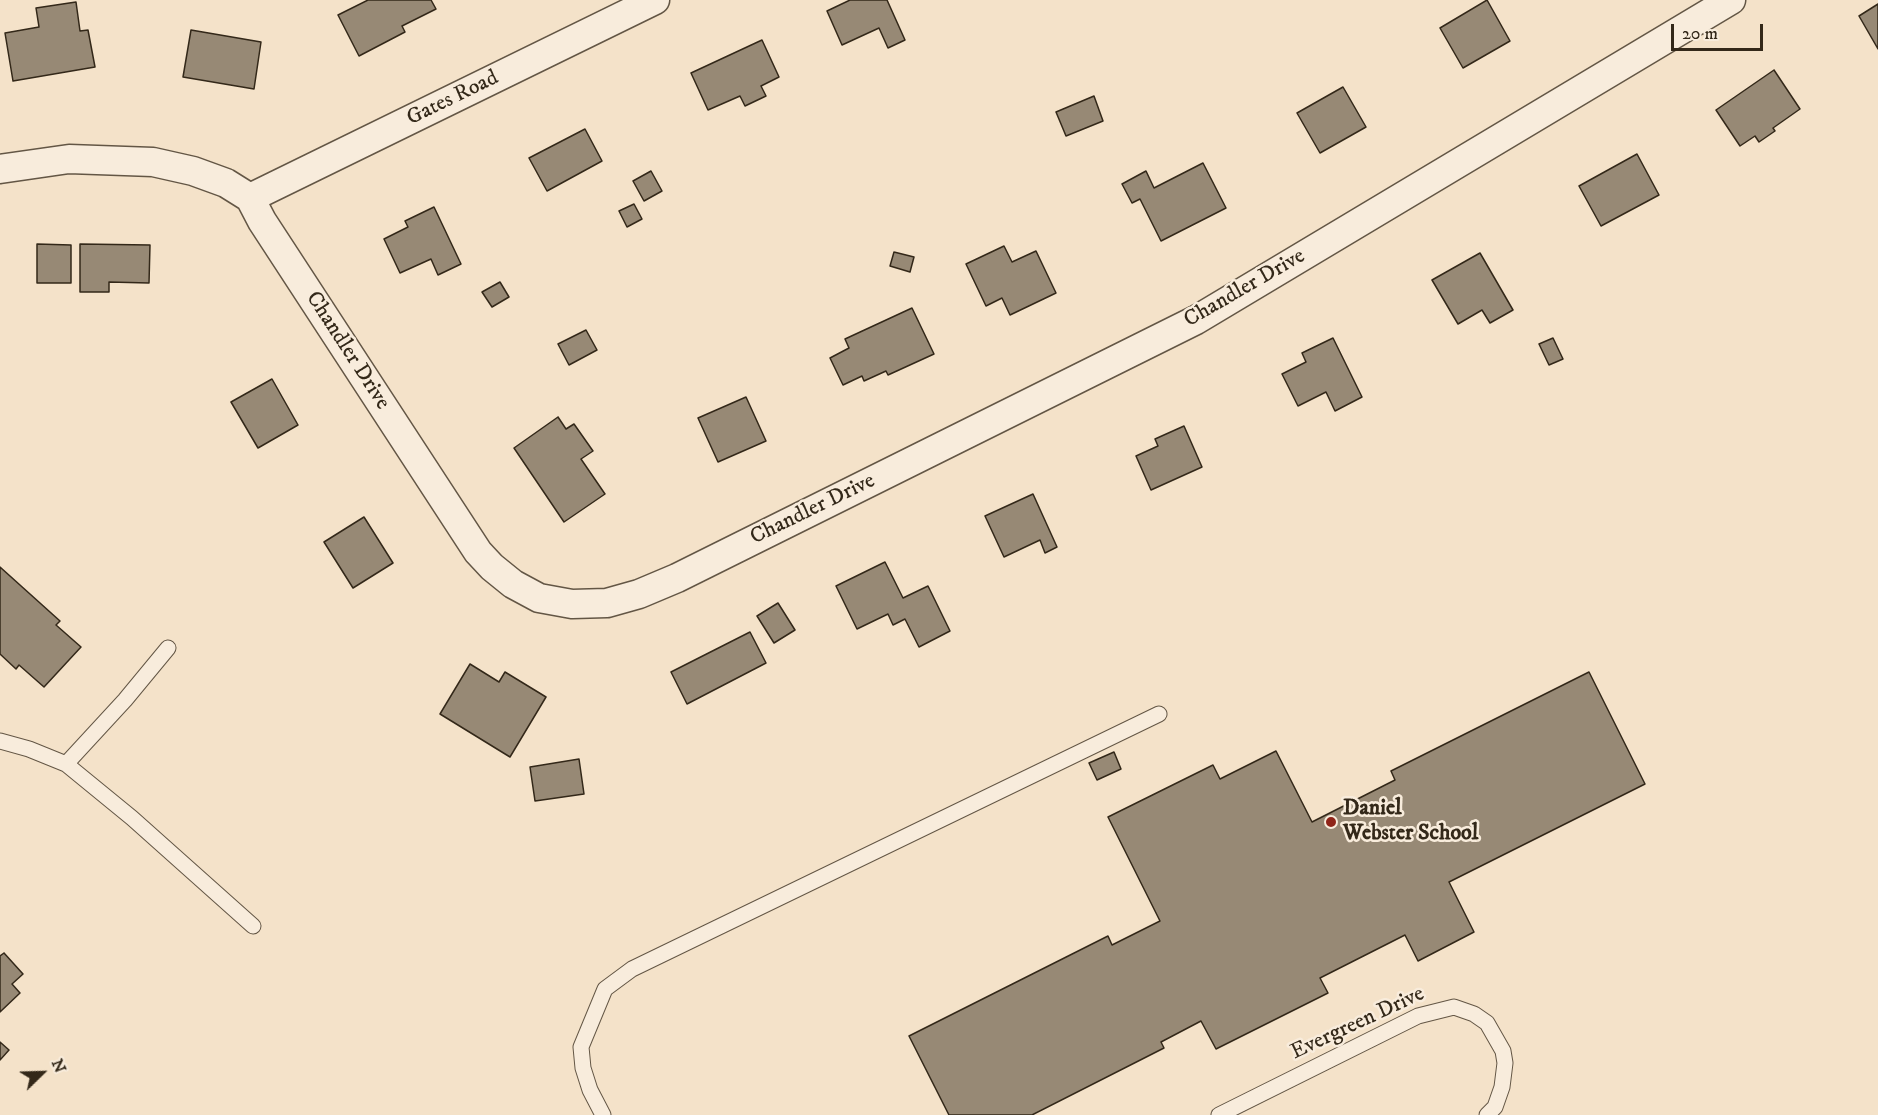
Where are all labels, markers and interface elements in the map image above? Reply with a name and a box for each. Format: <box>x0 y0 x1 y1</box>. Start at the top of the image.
scale bar <box>1674 12 1766 50</box>
text: 20 m <box>1682 23 1718 45</box>
street label: Gates Road <box>403 66 503 132</box>
street label: Chandler Drive <box>1180 244 1310 334</box>
street label: Chandler Drive <box>299 287 395 415</box>
street label: Chandler Drive <box>746 468 880 552</box>
place label: Daniel Webster School <box>1343 796 1478 848</box>
marker: Daniel Webster School <box>1324 815 1338 829</box>
street label: Evergreen Drive <box>1287 982 1429 1066</box>
north arrow <box>12 1043 72 1103</box>
text: N <box>47 1056 70 1076</box>

